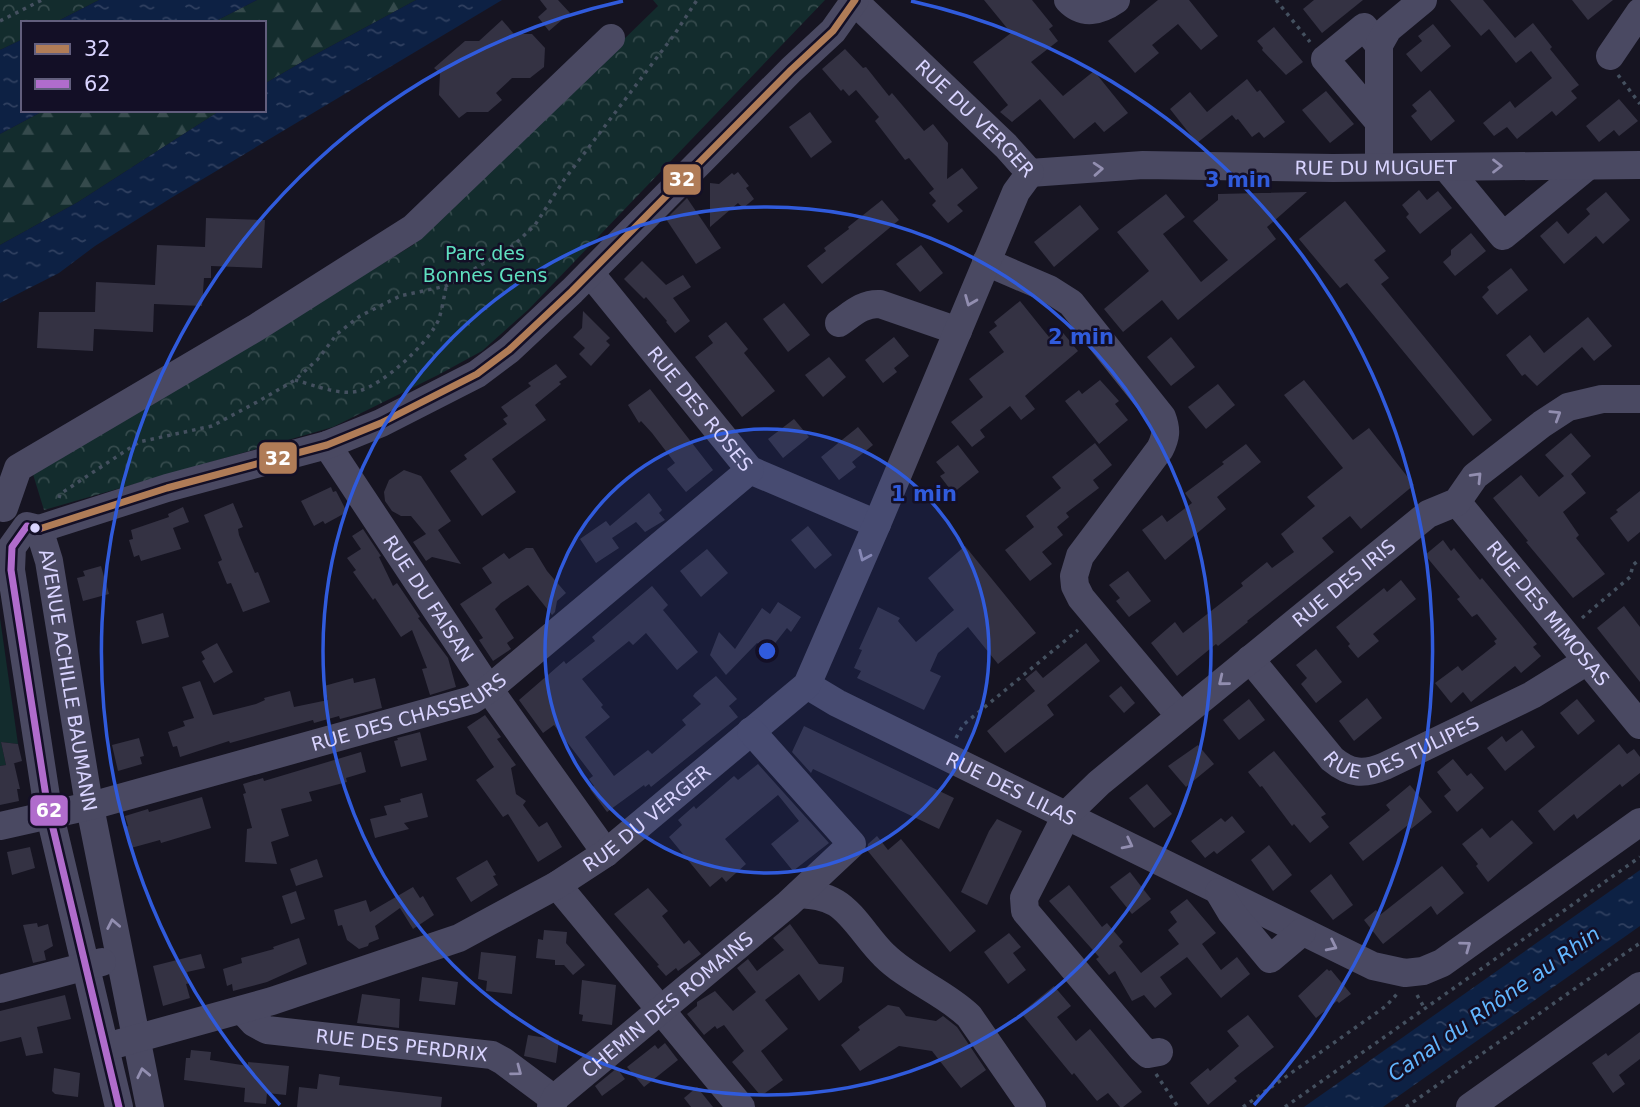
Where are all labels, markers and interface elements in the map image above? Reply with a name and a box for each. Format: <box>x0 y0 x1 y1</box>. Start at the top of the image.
legend <box>21 21 266 112</box>
text: 32 <box>84 37 111 61</box>
street label: RUE DU VERGER <box>911 55 1039 181</box>
text: 62 <box>84 72 111 96</box>
street label: RUE DU MUGUET <box>1294 156 1457 179</box>
one-way arrow <box>1492 159 1503 174</box>
one-way arrow <box>1093 162 1104 177</box>
line badge: 32 <box>662 163 702 196</box>
text: 32 <box>669 168 695 190</box>
text: 3 min <box>1205 168 1271 192</box>
park label: Parc des Bonnes Gens <box>423 242 547 286</box>
one-way arrow <box>964 294 978 306</box>
text: 2 min <box>1048 325 1114 349</box>
street label: RUE DES ROSES <box>643 342 757 476</box>
one-way arrow <box>1549 410 1562 423</box>
line badge: 32 <box>258 441 298 475</box>
text: 32 <box>265 447 291 469</box>
one-way arrow <box>1468 472 1481 485</box>
text: 1 min <box>891 482 957 506</box>
unlabelled marker <box>28 521 42 535</box>
street label: RUE DU FAISAN <box>379 531 478 666</box>
street label: RUE DES IRIS <box>1288 534 1400 631</box>
street label: RUE DES MIMOSAS <box>1482 536 1614 690</box>
street label: AVENUE ACHILLE BAUMANN <box>35 546 102 813</box>
one-way arrow <box>858 549 872 561</box>
centre of rings <box>755 639 779 663</box>
street label: RUE DES CHASSEURS <box>309 668 511 755</box>
one-way arrow <box>1219 673 1232 685</box>
street label: RUE DES TULIPES <box>1319 711 1483 783</box>
street label: RUE DES LILAS <box>942 747 1080 830</box>
street label: RUE DU VERGER <box>579 760 715 876</box>
line badge: 62 <box>29 794 69 827</box>
text: 62 <box>36 799 62 821</box>
one-way arrow <box>1121 836 1133 850</box>
one-way arrow <box>106 918 121 930</box>
water label: Canal du Rhône au Rhin <box>1383 922 1605 1086</box>
street label: CHEMIN DES ROMAINS <box>577 927 757 1082</box>
one-way arrow <box>1325 938 1337 952</box>
one-way arrow <box>1458 942 1471 954</box>
street label: RUE DES PERDRIX <box>314 1024 489 1065</box>
one-way arrow <box>509 1063 522 1076</box>
one-way arrow <box>137 1067 152 1079</box>

